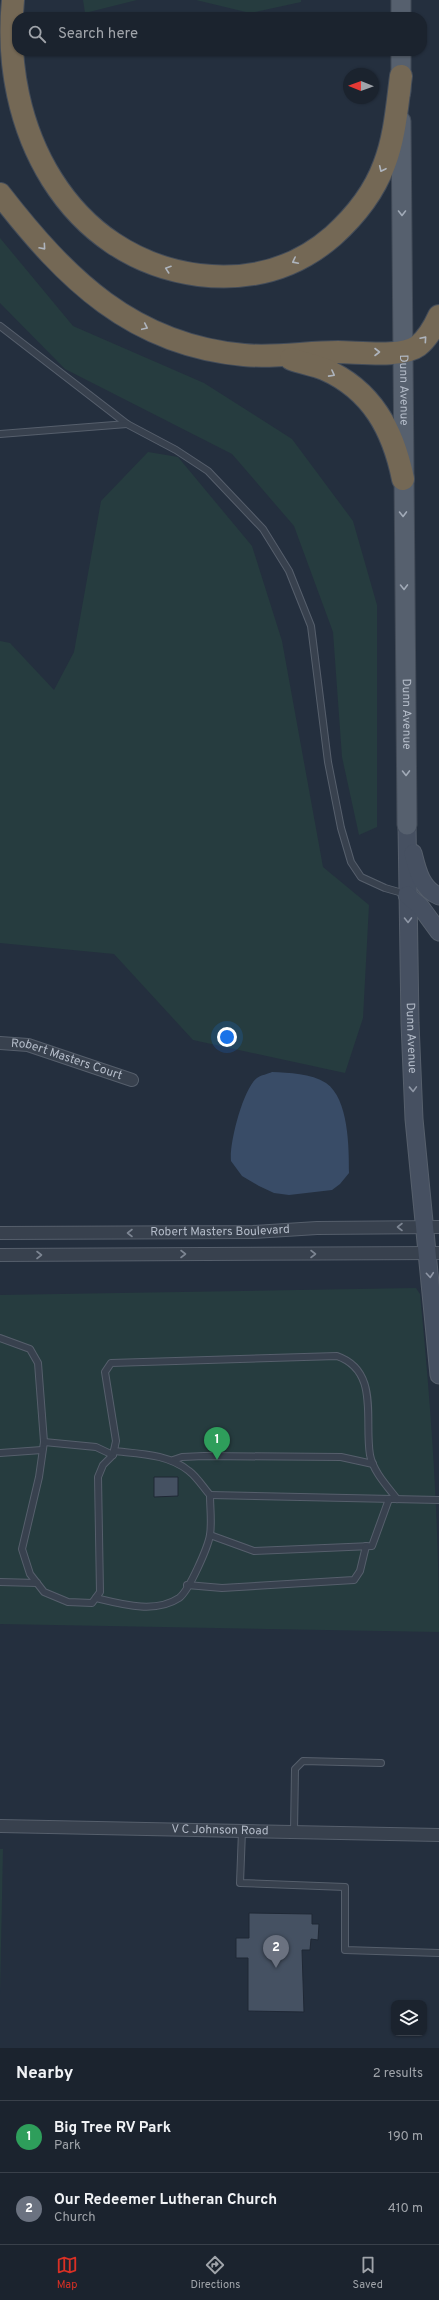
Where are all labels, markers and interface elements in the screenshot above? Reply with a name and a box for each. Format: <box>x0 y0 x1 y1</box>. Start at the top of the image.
search box <box>12 12 427 56</box>
icon: search <box>26 23 48 45</box>
text: Search here <box>58 25 138 44</box>
north arrow <box>343 68 379 104</box>
one-way arrow <box>379 164 387 172</box>
one-way arrow <box>398 210 406 216</box>
one-way arrow <box>39 243 46 250</box>
one-way arrow <box>292 257 299 264</box>
one-way arrow <box>165 265 172 273</box>
one-way arrow <box>140 322 148 330</box>
one-way arrow <box>420 336 427 344</box>
one-way arrow <box>374 348 380 356</box>
street label: Dunn Avenue <box>395 354 412 426</box>
one-way arrow <box>328 369 335 376</box>
one-way arrow <box>399 511 407 517</box>
one-way arrow <box>400 584 408 590</box>
street label: Dunn Avenue <box>398 678 414 750</box>
one-way arrow <box>402 770 410 776</box>
one-way arrow <box>404 917 412 923</box>
street label: Dunn Avenue <box>402 1002 420 1074</box>
your location <box>217 1027 237 1047</box>
street label: Robert Masters Court <box>10 1036 124 1084</box>
one-way arrow <box>408 1086 417 1092</box>
street label: Robert Masters Boulevard <box>150 1222 290 1240</box>
one-way arrow <box>397 1223 403 1231</box>
one-way arrow <box>127 1228 133 1237</box>
one-way arrow <box>310 1249 316 1258</box>
one-way arrow <box>180 1250 186 1258</box>
one-way arrow <box>36 1251 42 1259</box>
one-way arrow <box>425 1272 434 1278</box>
pin: 1 <box>204 1427 230 1460</box>
street label: V C Johnson Road <box>171 1822 269 1840</box>
pin: 2 <box>263 1935 289 1968</box>
map controls <box>391 2000 427 2036</box>
button: layers <box>391 2000 427 2036</box>
text: Nearby <box>16 2063 73 2085</box>
text: 2 results <box>373 2066 423 2082</box>
text: Big Tree RV Park <box>54 2119 171 2138</box>
text: 1 <box>26 2129 32 2145</box>
text: 190 m <box>388 2129 423 2145</box>
text: Park <box>54 2138 81 2154</box>
text: Our Redeemer Lutheran Church <box>54 2191 277 2210</box>
text: 2 <box>25 2201 33 2217</box>
text: 410 m <box>388 2201 423 2217</box>
text: Church <box>54 2210 96 2226</box>
tab: Map <box>56 2254 78 2292</box>
tab: Directions <box>190 2254 240 2292</box>
tab: Saved <box>353 2254 383 2292</box>

